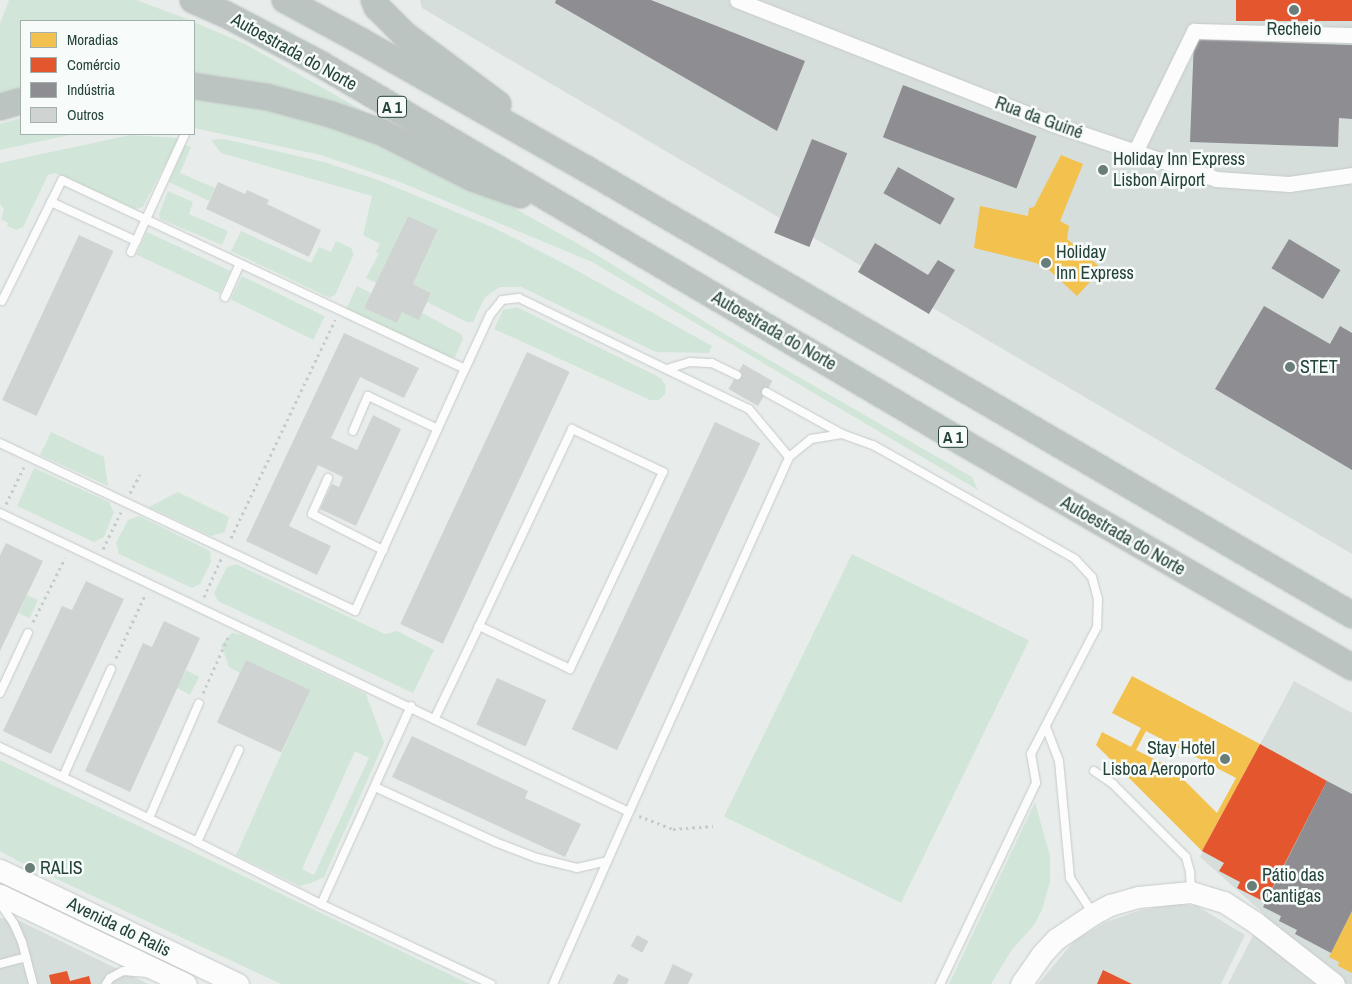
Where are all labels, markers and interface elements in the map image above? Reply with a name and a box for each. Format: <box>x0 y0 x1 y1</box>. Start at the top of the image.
marker: Recheio <box>1288 4 1300 16</box>
street label: Autoestrada do Norte <box>227 9 361 95</box>
place label: Recheio <box>1267 18 1321 40</box>
legend <box>20 20 195 135</box>
text: Moradias <box>67 29 118 50</box>
text: Comércio <box>67 54 120 75</box>
text: Indústria <box>67 79 115 100</box>
street label: Rua da Guiné <box>992 92 1086 144</box>
road number: A 1 <box>376 94 408 120</box>
text: Outros <box>67 104 104 125</box>
place label: Holiday Inn Express Lisbon Airport <box>1113 149 1245 192</box>
marker: Holiday Inn Express Lisbon Airport <box>1097 164 1109 176</box>
place label: Holiday Inn Express <box>1056 242 1134 284</box>
marker: Holiday Inn Express <box>1040 257 1052 269</box>
street label: Autoestrada do Norte <box>708 287 840 375</box>
place label: STET <box>1300 356 1338 378</box>
marker: STET <box>1284 361 1296 373</box>
road number: A 1 <box>937 424 969 451</box>
street label: Autoestrada do Norte <box>1057 492 1189 580</box>
place label: Stay Hotel Lisboa Aeroporto <box>1102 738 1215 781</box>
marker: Stay Hotel Lisboa Aeroporto <box>1219 753 1231 765</box>
place label: RALIS <box>40 857 83 879</box>
marker: RALIS <box>24 862 36 874</box>
place label: Pátio das Cantigas <box>1262 865 1324 908</box>
marker: Pátio das Cantigas <box>1246 880 1258 892</box>
street label: Avenida do Ralis <box>64 893 174 961</box>

